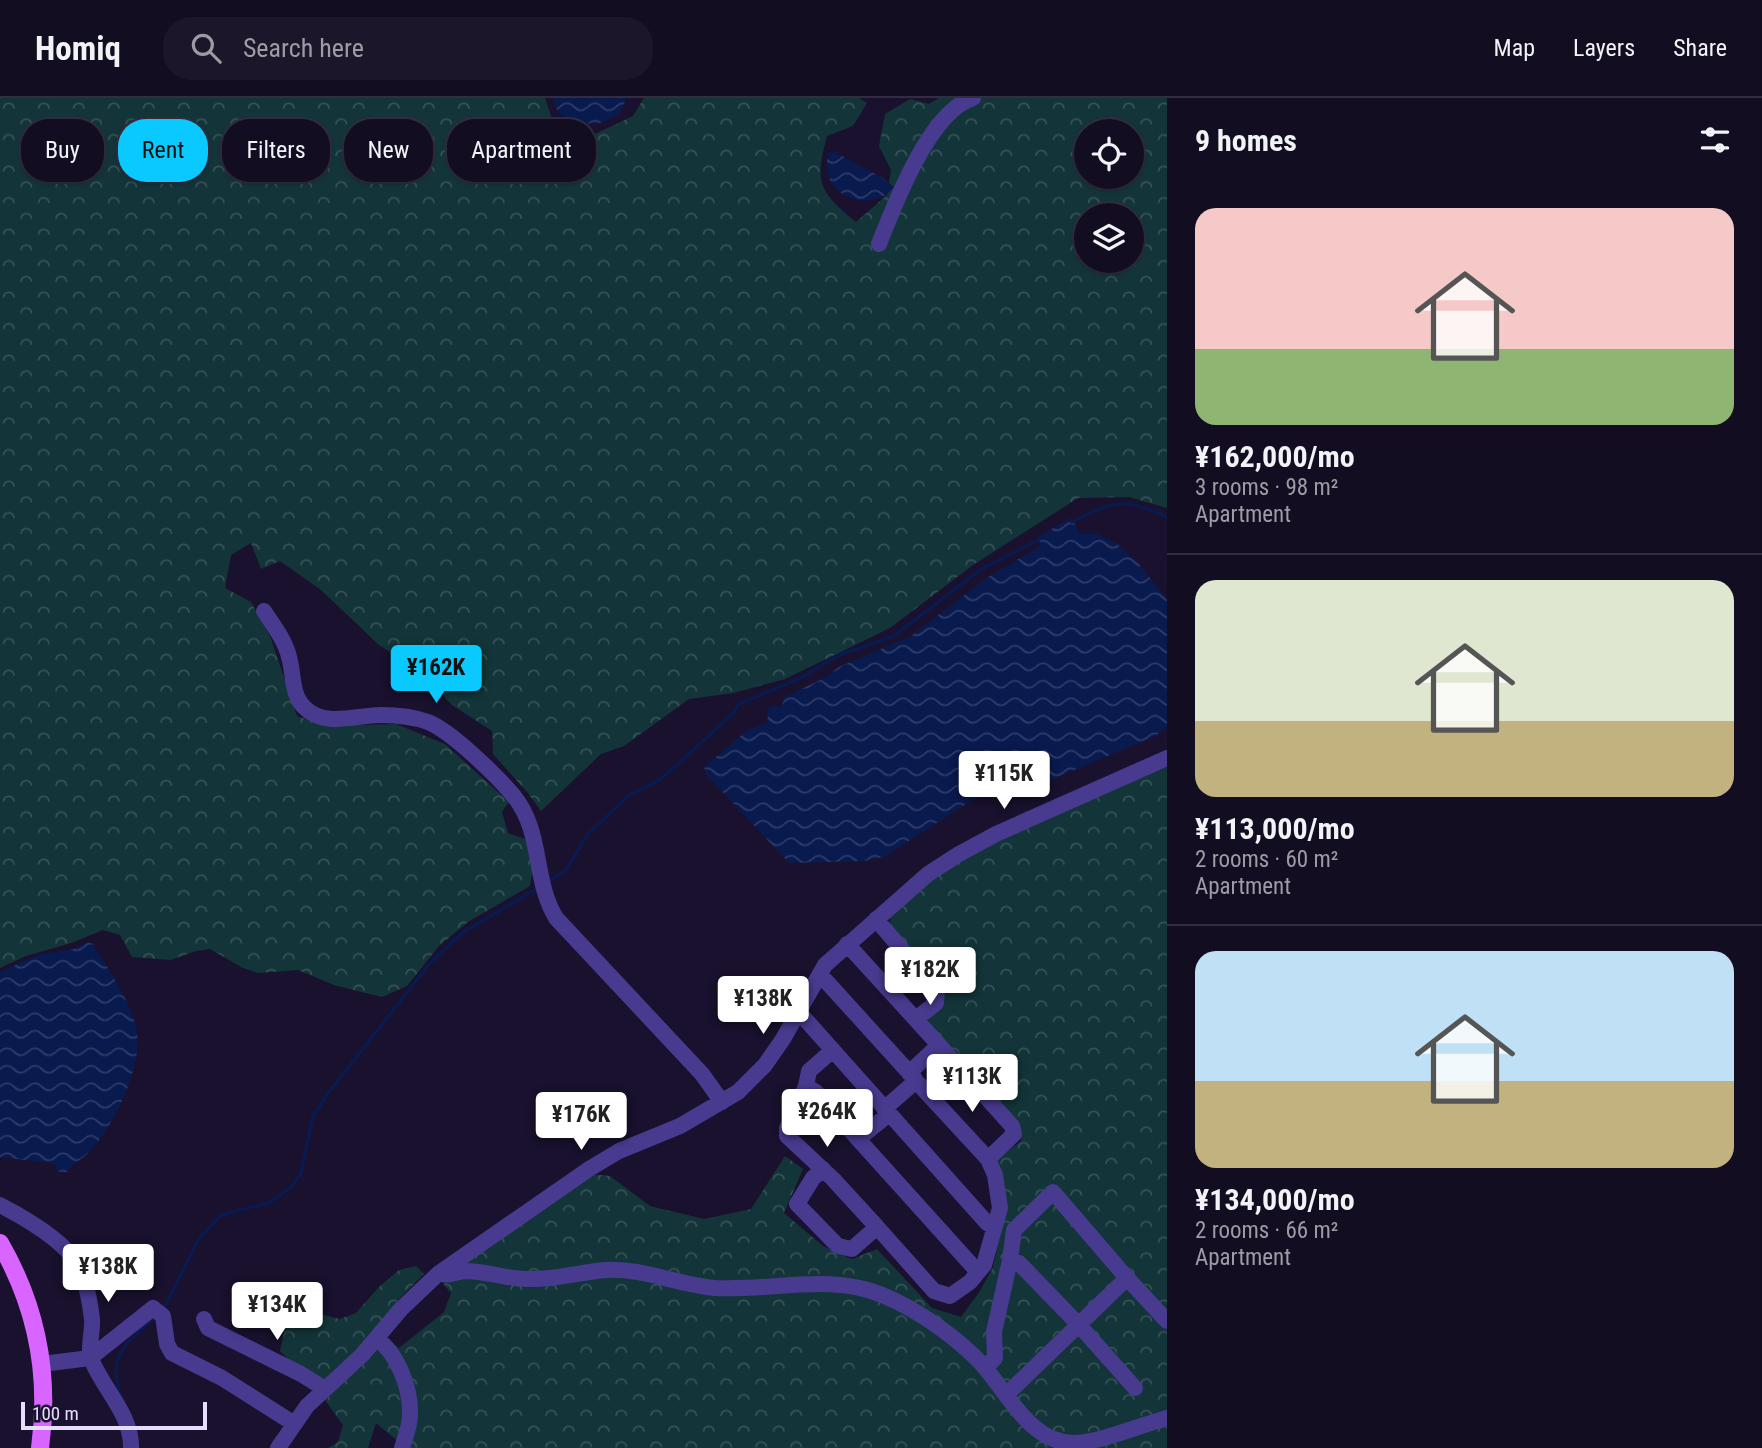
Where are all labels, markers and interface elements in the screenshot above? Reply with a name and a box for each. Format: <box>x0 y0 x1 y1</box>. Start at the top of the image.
search box <box>163 17 653 80</box>
text: Homiq <box>35 29 121 68</box>
icon: search <box>187 29 225 67</box>
text: Search here <box>243 33 364 63</box>
text: Map <box>1494 34 1535 62</box>
text: Layers <box>1573 34 1635 62</box>
text: Share <box>1673 34 1727 62</box>
chip: Buy <box>21 119 104 182</box>
chip: Rent <box>118 119 208 182</box>
chip: Filters <box>222 119 330 182</box>
chip: New <box>344 119 433 182</box>
chip: Apartment <box>447 119 596 182</box>
map controls <box>1074 119 1144 273</box>
button: locate <box>1074 119 1144 189</box>
icon: filters <box>1696 121 1734 159</box>
text: 9 homes <box>1195 123 1297 158</box>
button: layers <box>1074 203 1144 273</box>
icon: home <box>1402 253 1528 379</box>
text: ¥162,000/mo <box>1195 439 1355 474</box>
text: 3 rooms · 98 m² <box>1195 474 1338 501</box>
text: Apartment <box>1195 501 1291 528</box>
icon: home <box>1402 625 1528 751</box>
pin: ¥162K <box>387 646 485 705</box>
text: ¥162K <box>407 654 465 681</box>
pin: ¥115K <box>955 752 1053 811</box>
text: ¥115K <box>975 760 1033 787</box>
text: ¥113,000/mo <box>1195 811 1355 846</box>
text: 2 rooms · 60 m² <box>1195 846 1338 873</box>
text: Apartment <box>1195 873 1291 900</box>
pin: ¥182K <box>881 948 979 1007</box>
text: ¥182K <box>901 956 959 983</box>
pin: ¥138K <box>714 976 812 1036</box>
text: ¥138K <box>734 985 792 1012</box>
icon: home <box>1402 996 1528 1122</box>
pin: ¥113K <box>923 1054 1021 1114</box>
text: ¥113K <box>943 1063 1001 1090</box>
pin: ¥264K <box>778 1090 876 1149</box>
pin: ¥176K <box>532 1093 630 1152</box>
text: ¥264K <box>798 1098 856 1125</box>
text: ¥176K <box>552 1101 610 1128</box>
text: ¥134,000/mo <box>1195 1182 1355 1217</box>
text: 2 rooms · 66 m² <box>1195 1217 1338 1244</box>
pin: ¥138K <box>59 1244 157 1304</box>
text: Apartment <box>1195 1244 1291 1271</box>
text: ¥138K <box>79 1253 137 1280</box>
pin: ¥134K <box>228 1282 326 1342</box>
text: ¥134K <box>248 1291 306 1318</box>
scale bar <box>21 1399 206 1431</box>
text: 100 m <box>32 1402 79 1425</box>

